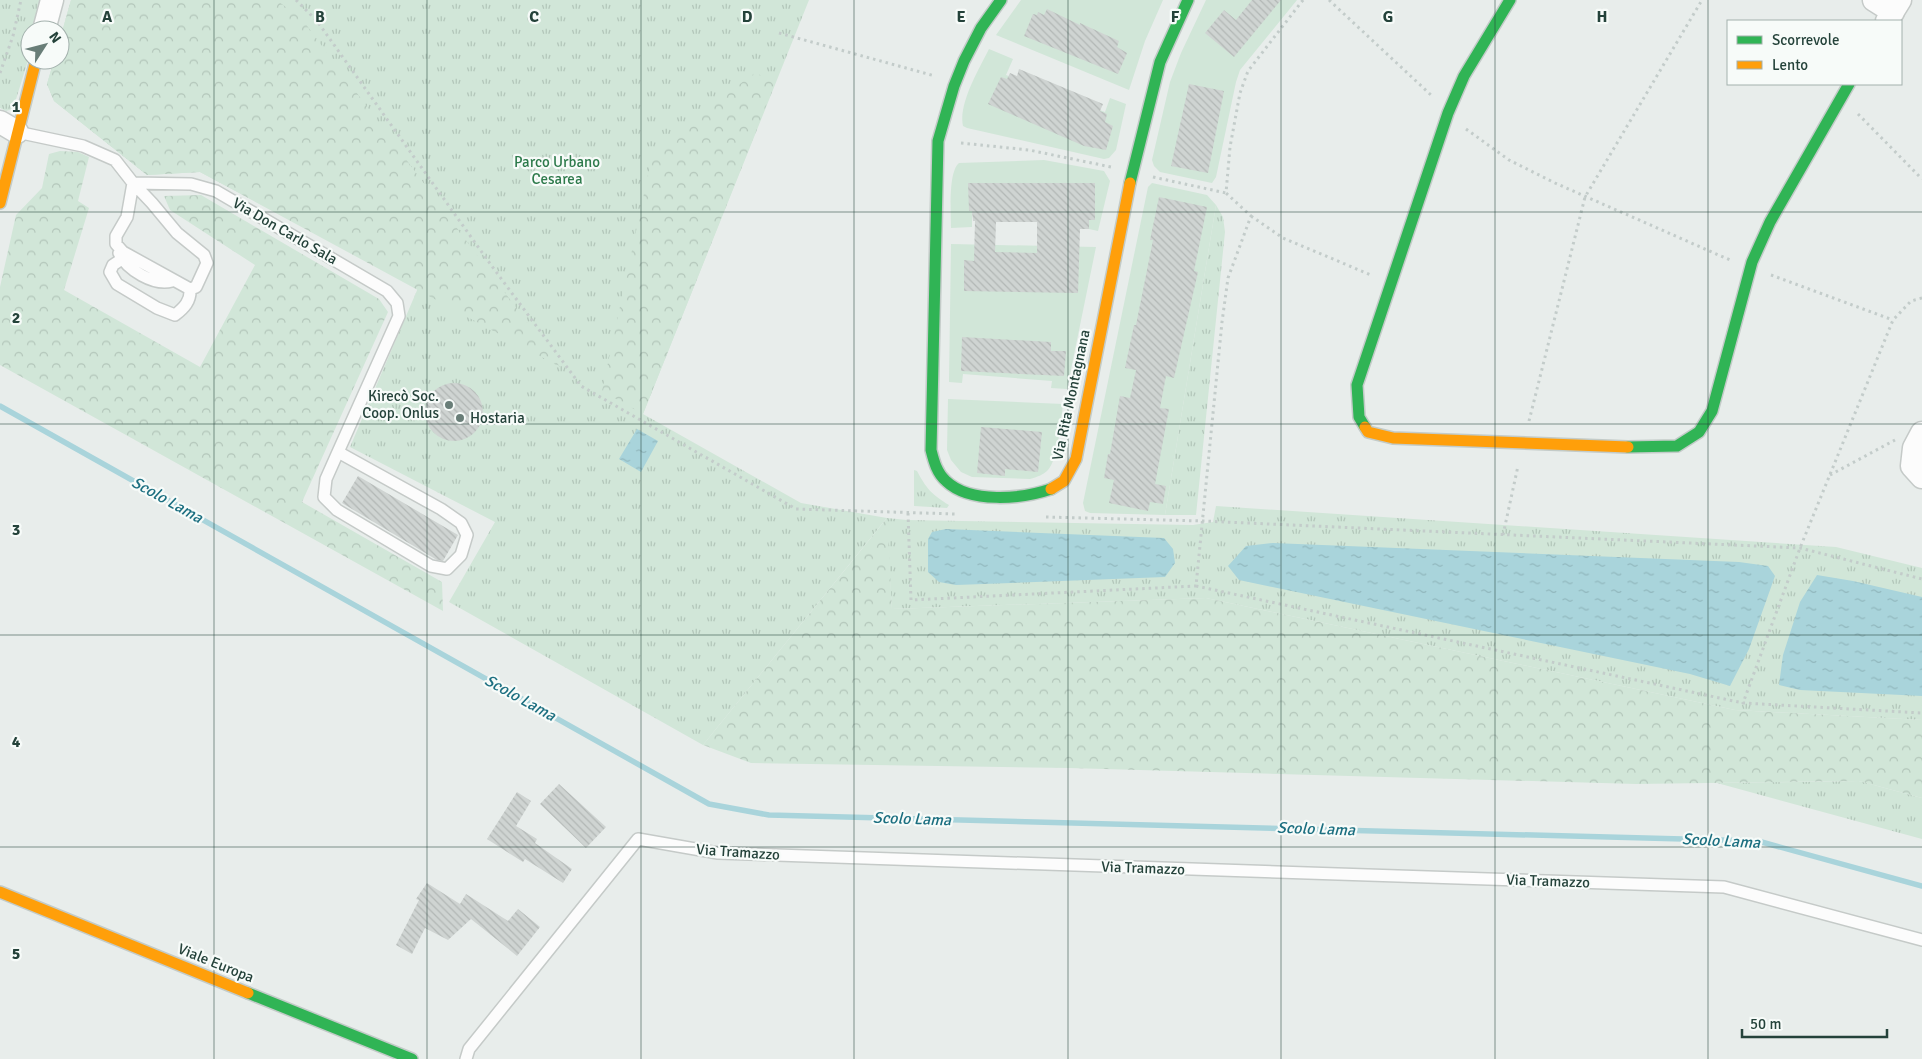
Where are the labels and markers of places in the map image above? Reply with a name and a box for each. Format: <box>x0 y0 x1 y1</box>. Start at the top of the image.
place label: Kirecò Soc. Coop. Onlus <box>362 387 439 422</box>
marker: Kirecò Soc. Coop. Onlus <box>443 399 455 411</box>
place label: Hostaria <box>470 409 525 427</box>
marker: Hostaria <box>454 412 466 424</box>

